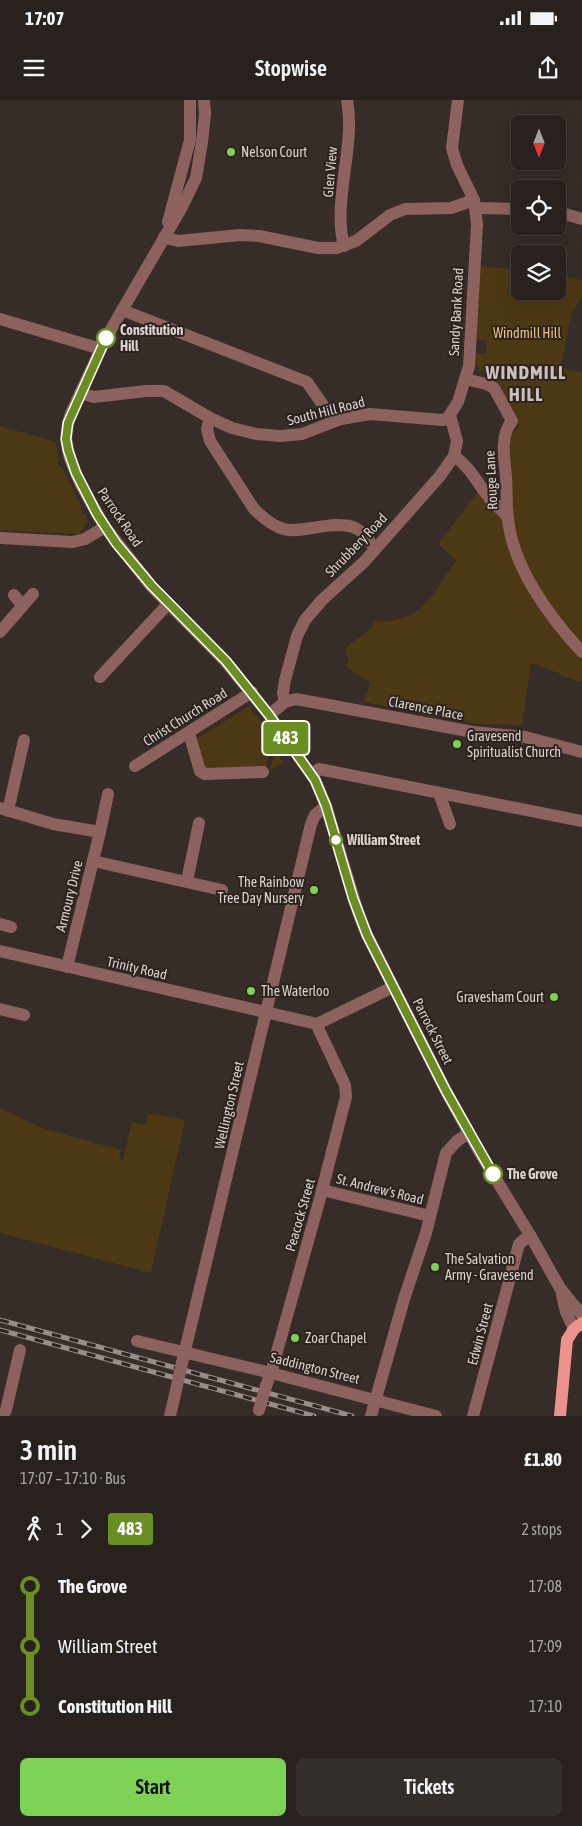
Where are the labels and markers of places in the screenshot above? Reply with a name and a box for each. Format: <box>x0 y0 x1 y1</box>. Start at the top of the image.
place label: Nelson Court <box>241 144 307 160</box>
marker: Nelson Court <box>225 146 237 158</box>
place label: Constitution Hill <box>120 322 183 354</box>
marker: Constitution Hill <box>96 328 116 348</box>
place label: Gravesend Spiritualist Church <box>467 728 561 760</box>
marker: Gravesend Spiritualist Church <box>451 738 463 750</box>
place label: William Street <box>346 832 420 848</box>
marker: William Street <box>329 833 343 847</box>
place label: The Rainbow Tree Day Nursery <box>218 874 305 906</box>
marker: The Rainbow Tree Day Nursery <box>308 884 320 896</box>
place label: The Waterloo <box>261 983 329 999</box>
marker: The Waterloo <box>245 985 257 997</box>
place label: Gravesham Court <box>456 989 544 1005</box>
marker: Gravesham Court <box>548 991 560 1003</box>
marker: The Grove <box>483 1164 503 1184</box>
place label: The Grove <box>507 1166 558 1182</box>
place label: The Salvation Army - Gravesend <box>445 1251 534 1283</box>
marker: The Salvation Army - Gravesend <box>429 1261 441 1273</box>
place label: Zoar Chapel <box>305 1330 367 1346</box>
marker: Zoar Chapel <box>289 1332 301 1344</box>

